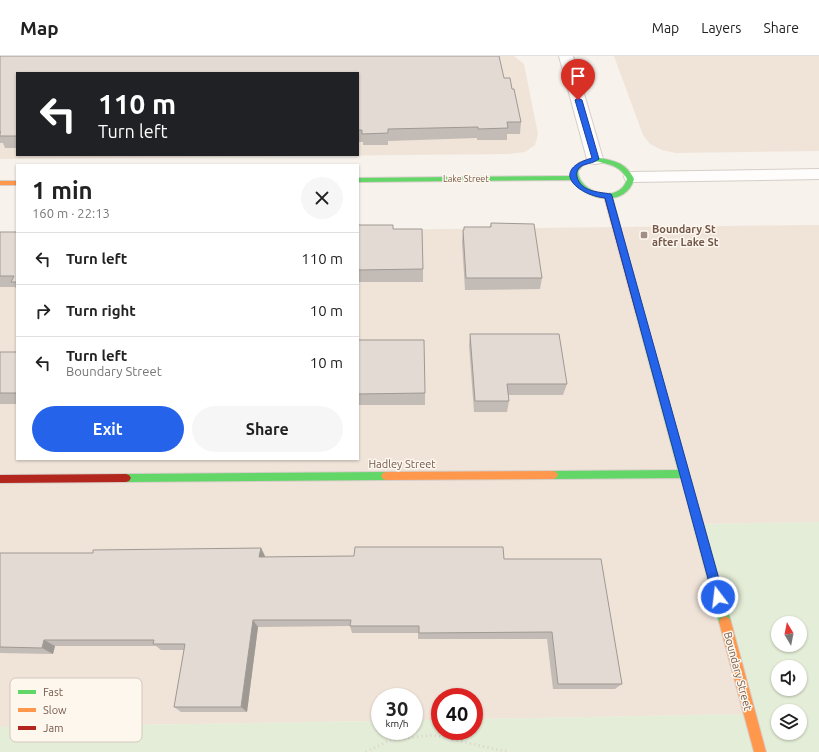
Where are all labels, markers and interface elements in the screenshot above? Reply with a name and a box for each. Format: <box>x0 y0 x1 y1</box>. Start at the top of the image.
text: Map <box>20 17 59 39</box>
text: Map <box>652 20 679 36</box>
text: Layers <box>701 20 741 36</box>
text: Share <box>763 20 799 36</box>
pin <box>561 59 595 100</box>
icon: arrive <box>567 65 589 87</box>
icon: left <box>32 88 84 140</box>
text: 110 m <box>98 88 176 119</box>
text: Turn left <box>98 121 168 141</box>
street label: Lake Street <box>443 174 489 184</box>
text: 1 min <box>32 177 93 204</box>
button: close <box>301 177 343 219</box>
text: 160 m · 22:13 <box>32 206 110 220</box>
place label: Boundary St after Lake St <box>652 223 719 248</box>
marker: Boundary St after Lake St <box>639 230 649 240</box>
icon: left <box>32 248 54 270</box>
text: Turn left <box>66 250 127 267</box>
text: 110 m <box>301 250 343 267</box>
icon: right <box>32 300 54 322</box>
text: Turn right <box>66 302 136 319</box>
text: 10 m <box>310 302 343 319</box>
text: Turn left <box>66 347 127 364</box>
icon: left <box>32 352 54 374</box>
text: 10 m <box>310 354 343 371</box>
text: Boundary Street <box>66 364 162 378</box>
button: Exit <box>32 406 184 452</box>
button: Share <box>192 406 343 452</box>
street label: Hadley Street <box>368 458 436 470</box>
position arrow <box>697 576 739 618</box>
north arrow <box>771 616 807 652</box>
map controls <box>771 616 807 740</box>
street label: Boundary Street <box>722 630 754 712</box>
button: sound <box>771 660 807 696</box>
legend <box>10 678 142 742</box>
text: Fast <box>43 686 64 698</box>
speed limit sign: 40 <box>431 688 483 740</box>
text: 30 <box>386 697 408 720</box>
text: Slow <box>43 704 67 716</box>
button: layers <box>771 704 807 740</box>
text: km/h <box>385 718 409 729</box>
text: Jam <box>43 722 64 734</box>

